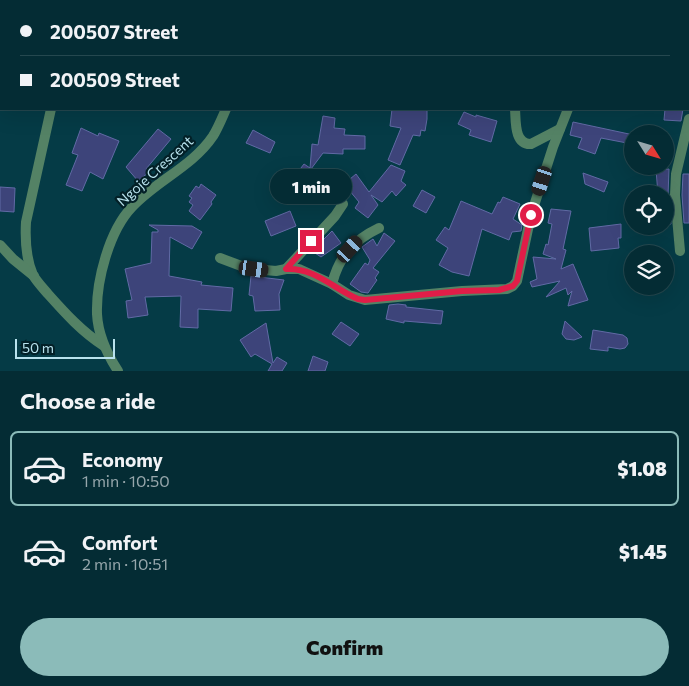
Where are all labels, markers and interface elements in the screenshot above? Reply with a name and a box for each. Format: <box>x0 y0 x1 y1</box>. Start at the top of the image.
text: 200507 Street <box>50 20 178 43</box>
text: 200509 Street <box>50 68 180 91</box>
north arrow <box>624 125 674 175</box>
map controls <box>624 125 674 295</box>
street label: Ngoje Crescent <box>113 132 196 209</box>
car <box>530 164 553 198</box>
callout: 1 min <box>270 168 352 204</box>
text: 1 min <box>292 177 330 196</box>
button: locate <box>624 185 674 235</box>
route start <box>520 204 542 226</box>
route end <box>300 230 322 252</box>
car <box>334 233 365 265</box>
button: layers <box>624 245 674 295</box>
car <box>238 259 269 279</box>
scale bar <box>15 336 115 359</box>
text: 50 m <box>22 339 54 356</box>
text: Choose a ride <box>20 387 155 414</box>
icon: car <box>22 446 67 491</box>
text: Economy <box>82 448 163 471</box>
text: $1.08 <box>617 457 667 480</box>
text: 1 min · 10:50 <box>82 471 170 490</box>
icon: car <box>22 529 67 574</box>
text: Comfort <box>82 531 158 554</box>
text: $1.45 <box>619 540 667 563</box>
text: 2 min · 10:51 <box>82 554 168 573</box>
button: Confirm <box>20 618 669 676</box>

